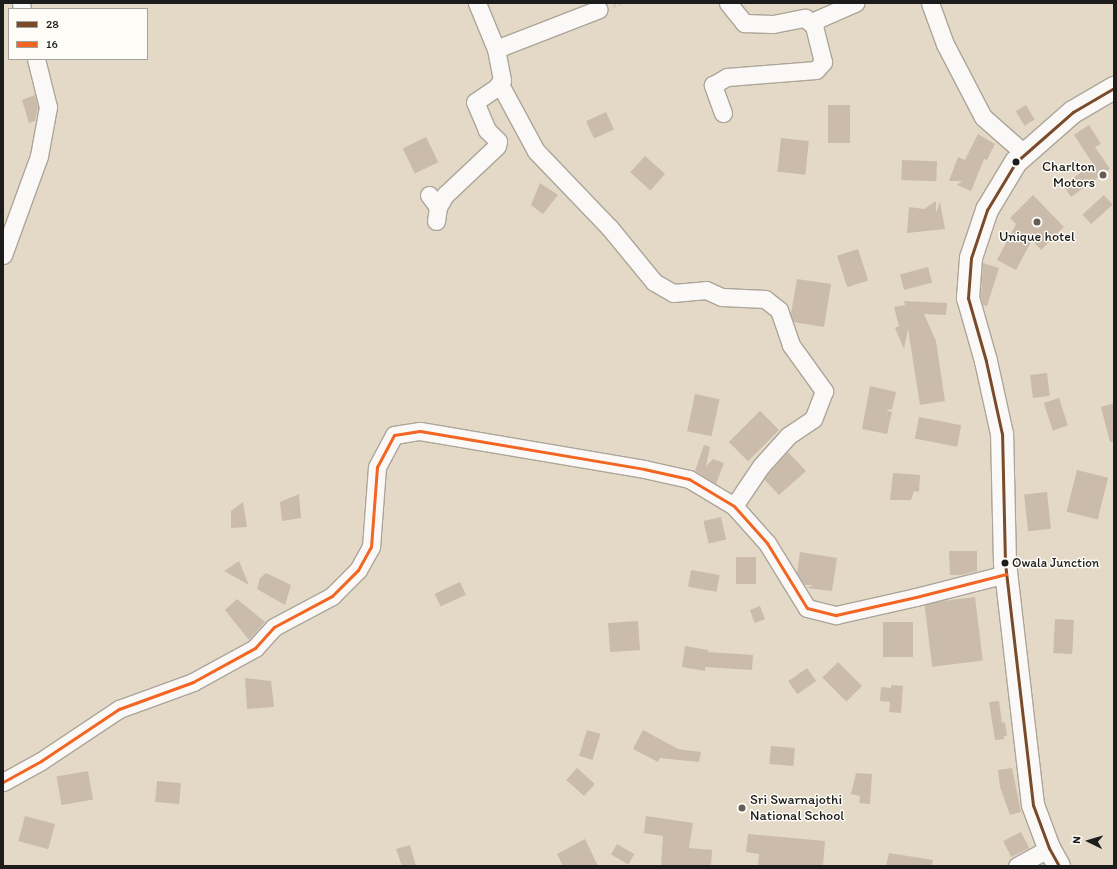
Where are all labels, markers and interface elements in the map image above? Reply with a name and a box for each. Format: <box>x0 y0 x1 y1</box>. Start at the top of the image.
legend <box>8 8 148 60</box>
text: 28 <box>46 17 59 31</box>
text: 16 <box>46 37 58 51</box>
unlabelled marker <box>1011 157 1021 167</box>
place label: Charlton Motors <box>1042 159 1095 192</box>
marker: Charlton Motors <box>1098 170 1108 180</box>
marker: Unique hotel <box>1032 217 1042 227</box>
place label: Unique hotel <box>999 229 1075 245</box>
place label: Owala Junction <box>1012 555 1099 571</box>
marker: Owala Junction <box>1000 558 1010 568</box>
place label: Sri Swarnajothi National School <box>750 792 844 824</box>
marker: Sri Swarnajothi National School <box>737 803 747 813</box>
north arrow <box>1069 821 1109 861</box>
text: N <box>1070 836 1083 844</box>

